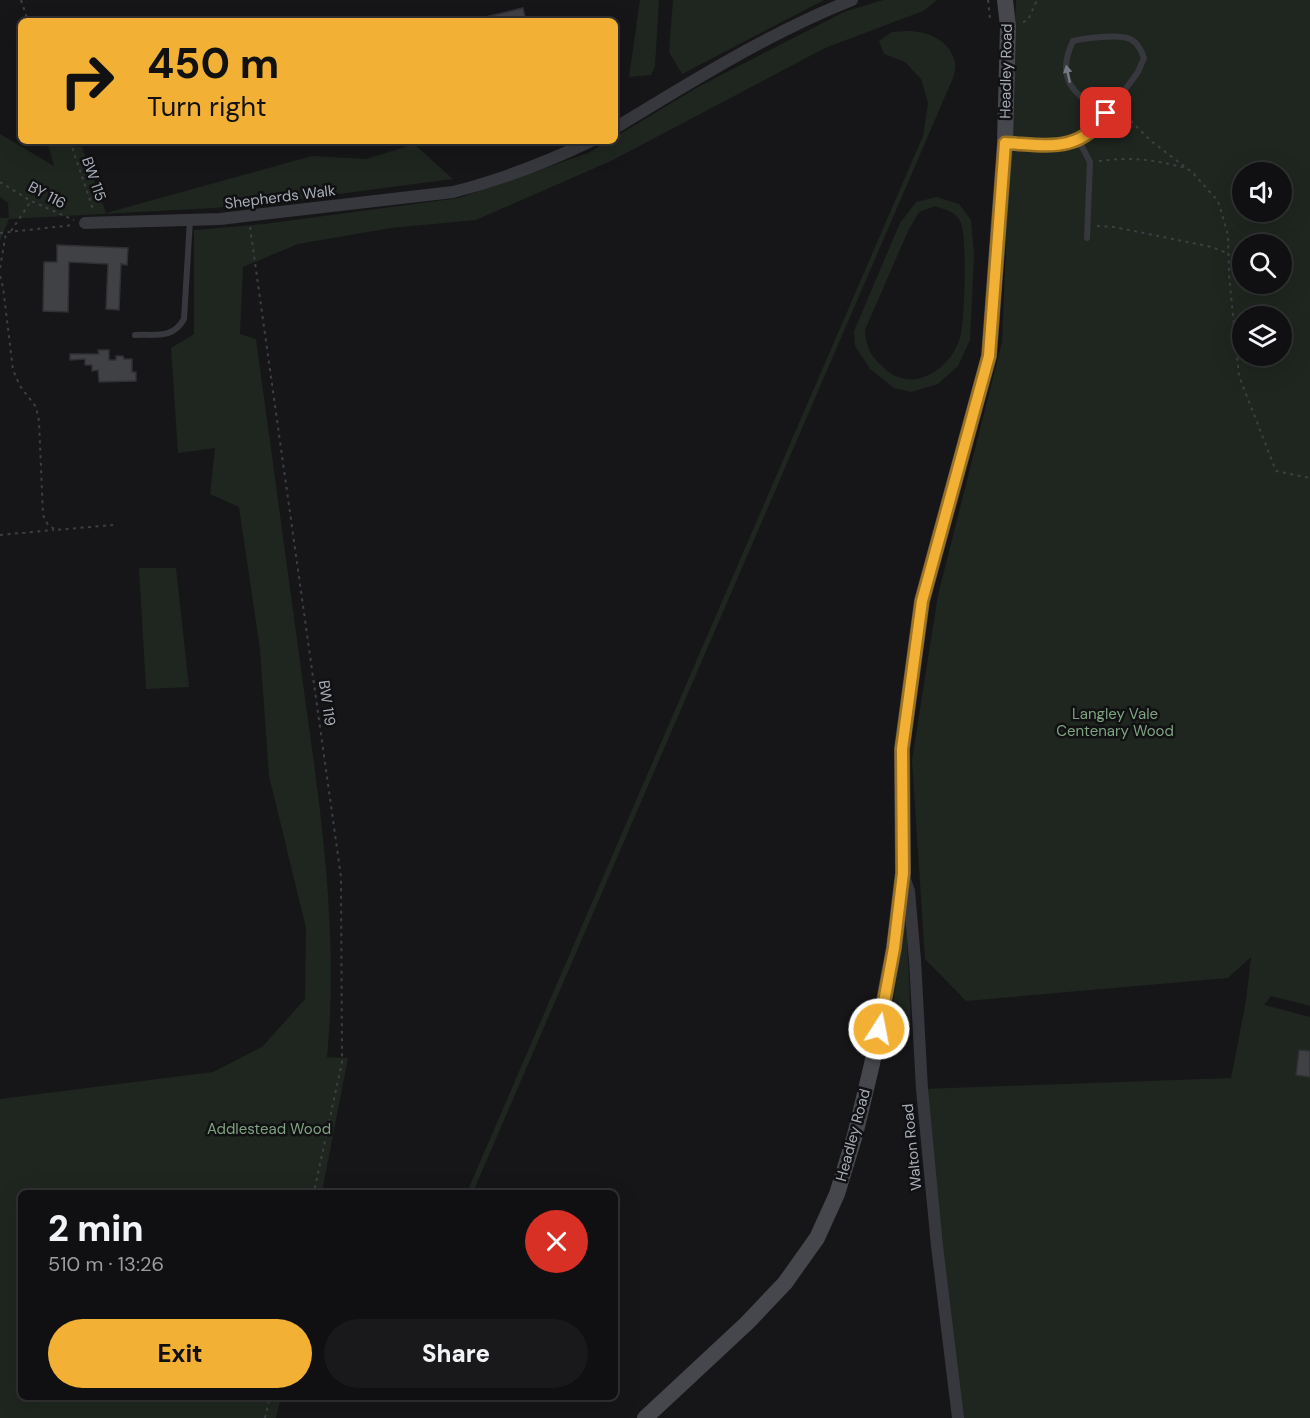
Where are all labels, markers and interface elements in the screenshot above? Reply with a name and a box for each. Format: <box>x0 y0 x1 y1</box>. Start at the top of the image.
street label: Headley Road <box>995 23 1017 119</box>
text: 450 m <box>147 36 279 91</box>
icon: right <box>48 42 126 120</box>
one-way arrow <box>1063 64 1072 83</box>
pin <box>1080 87 1131 138</box>
text: Turn right <box>147 89 267 124</box>
icon: arrive <box>1089 96 1122 129</box>
street label: BW 115 <box>77 154 111 204</box>
map controls <box>1232 162 1292 366</box>
button: sound <box>1232 162 1292 222</box>
street label: BY 116 <box>25 177 69 213</box>
street label: Shepherds Walk <box>223 180 337 214</box>
button: search <box>1232 234 1292 294</box>
button: layers <box>1232 306 1292 366</box>
street label: BW 119 <box>314 679 340 727</box>
park label: Langley Vale Centenary Wood <box>1056 704 1174 741</box>
position arrow <box>847 997 911 1061</box>
street label: Headley Road <box>831 1086 875 1184</box>
street label: Walton Road <box>897 1102 927 1192</box>
park label: Addlestead Wood <box>207 1119 331 1139</box>
text: 2 min <box>48 1205 144 1252</box>
button: close <box>525 1210 588 1273</box>
text: 510 m · 13:26 <box>48 1251 164 1277</box>
button: Exit <box>48 1319 312 1388</box>
button: Share <box>324 1319 588 1388</box>

